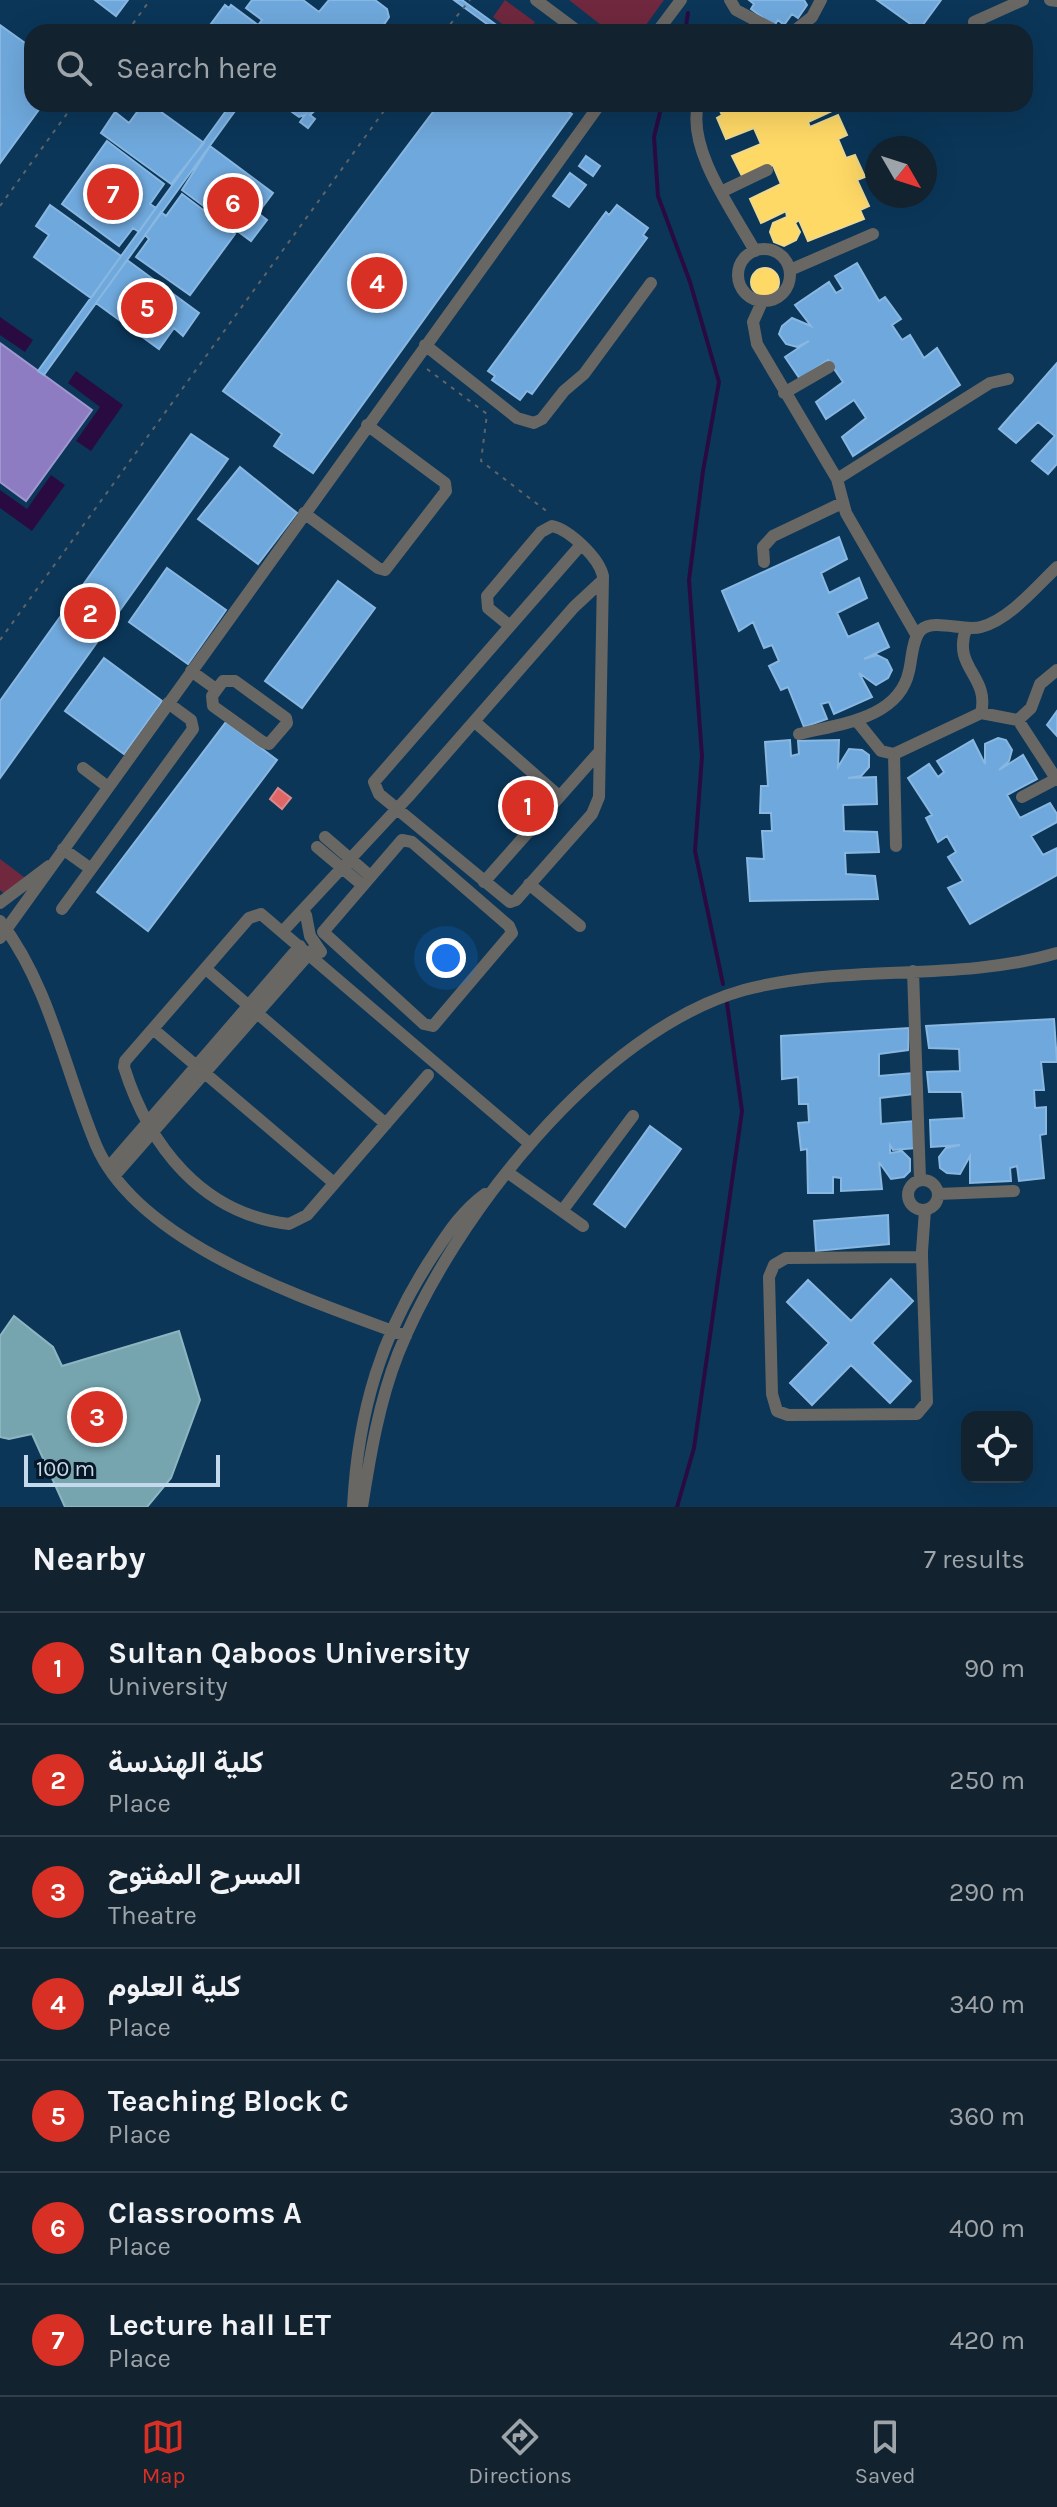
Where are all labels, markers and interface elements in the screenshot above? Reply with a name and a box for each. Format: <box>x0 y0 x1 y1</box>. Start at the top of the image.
search box <box>24 24 1033 112</box>
icon: search <box>52 46 96 90</box>
text: Search here <box>116 50 277 86</box>
north arrow <box>865 136 937 208</box>
pin: 7 <box>87 164 139 224</box>
pin: 6 <box>207 173 259 233</box>
pin: 4 <box>351 253 403 313</box>
pin: 5 <box>121 278 173 338</box>
pin: 2 <box>64 583 116 643</box>
pin: 1 <box>502 776 554 836</box>
your location <box>426 938 466 978</box>
pin: 3 <box>71 1387 123 1447</box>
map controls <box>961 1411 1033 1483</box>
button: locate <box>961 1411 1033 1483</box>
scale bar <box>24 1451 220 1487</box>
text: 100 m <box>36 1456 95 1482</box>
text: Nearby <box>32 1539 146 1579</box>
text: 7 results <box>924 1544 1025 1575</box>
text: Sultan Qaboos University <box>108 1635 470 1671</box>
text: 1 <box>53 1653 63 1684</box>
text: 90 m <box>964 1653 1025 1684</box>
text: University <box>108 1671 228 1702</box>
text: كلية الهندسة <box>108 1744 264 1780</box>
text: 2 <box>50 1765 66 1796</box>
text: 250 m <box>949 1765 1025 1796</box>
text: Place <box>108 1788 171 1819</box>
text: المسرح المفتوح <box>108 1856 301 1892</box>
text: 3 <box>50 1877 66 1908</box>
text: 290 m <box>949 1877 1025 1908</box>
text: Theatre <box>108 1900 197 1931</box>
text: كلية العلوم <box>108 1968 241 2004</box>
text: 4 <box>50 1989 66 2020</box>
text: 340 m <box>949 1989 1025 2020</box>
text: Place <box>108 2012 171 2043</box>
text: Teaching Block C <box>108 2083 349 2119</box>
text: 5 <box>50 2101 66 2132</box>
text: 360 m <box>949 2101 1025 2132</box>
text: Place <box>108 2119 171 2150</box>
text: Classrooms A <box>108 2195 302 2231</box>
text: 6 <box>50 2213 66 2244</box>
text: 400 m <box>949 2213 1025 2244</box>
text: Place <box>108 2231 171 2262</box>
text: Lecture hall LET <box>108 2307 331 2343</box>
text: 7 <box>52 2325 64 2356</box>
text: 420 m <box>949 2325 1025 2356</box>
text: Place <box>108 2343 171 2374</box>
tab: Map <box>141 2415 185 2489</box>
tab: Directions <box>468 2415 572 2489</box>
tab: Saved <box>855 2415 916 2489</box>

